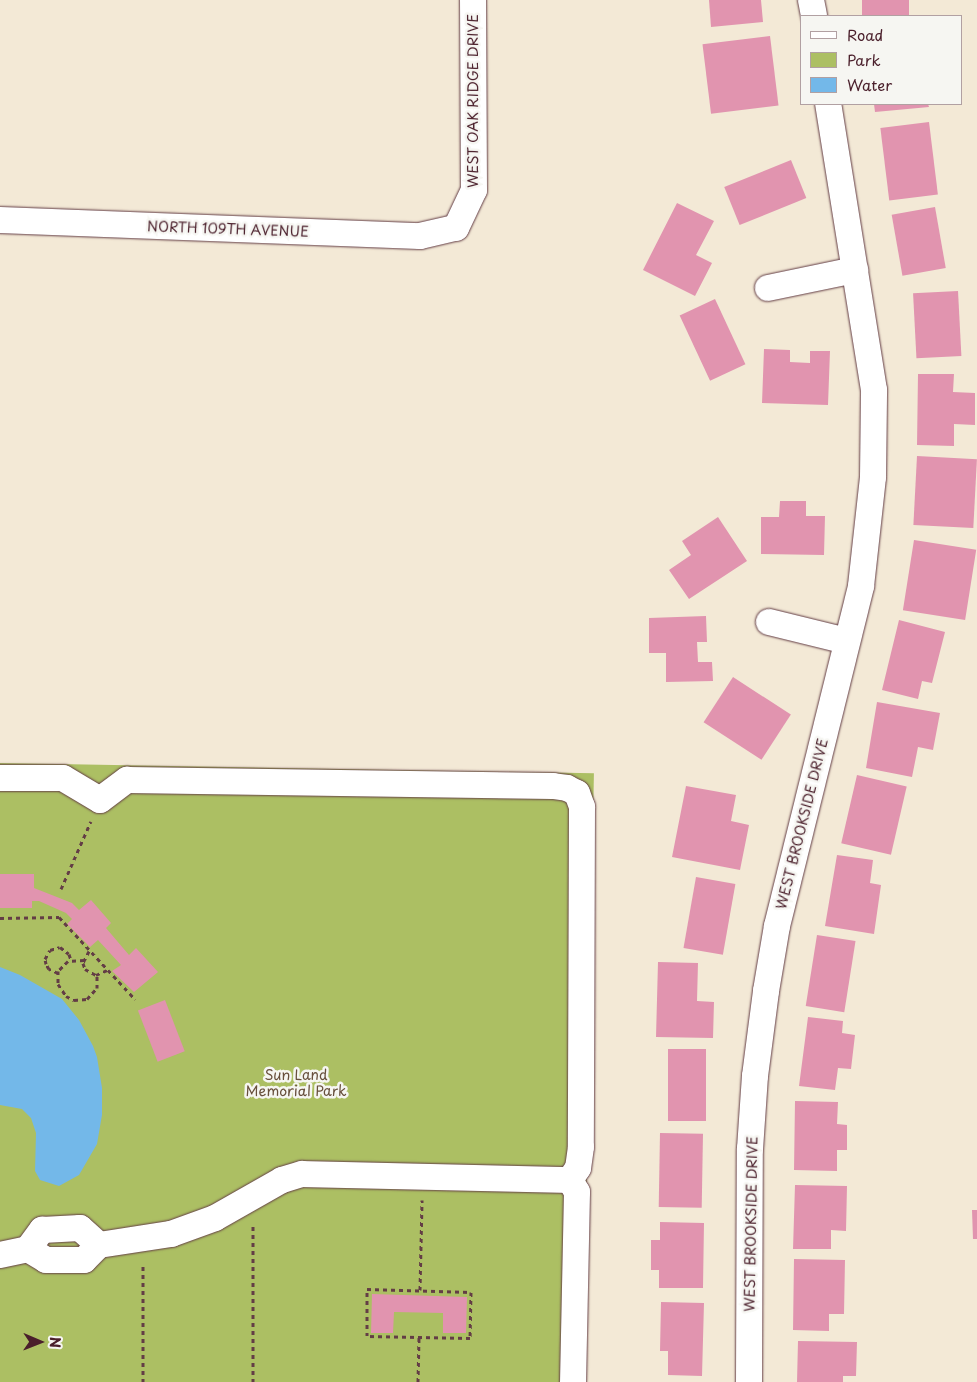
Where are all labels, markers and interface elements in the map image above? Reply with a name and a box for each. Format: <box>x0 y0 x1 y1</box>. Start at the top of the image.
street label: WEST OAK RIDGE DRIVE <box>465 14 481 188</box>
legend <box>800 15 962 105</box>
text: Road <box>847 23 883 46</box>
text: Park <box>847 48 881 71</box>
text: Water <box>847 73 892 96</box>
street label: NORTH 109TH AVENUE <box>146 218 310 240</box>
street label: WEST BROOKSIDE DRIVE <box>773 737 831 911</box>
park label: Sun Land Memorial Park <box>246 1067 346 1100</box>
street label: WEST BROOKSIDE DRIVE <box>741 1136 761 1312</box>
north arrow <box>15 1317 65 1367</box>
text: N <box>45 1337 66 1348</box>

